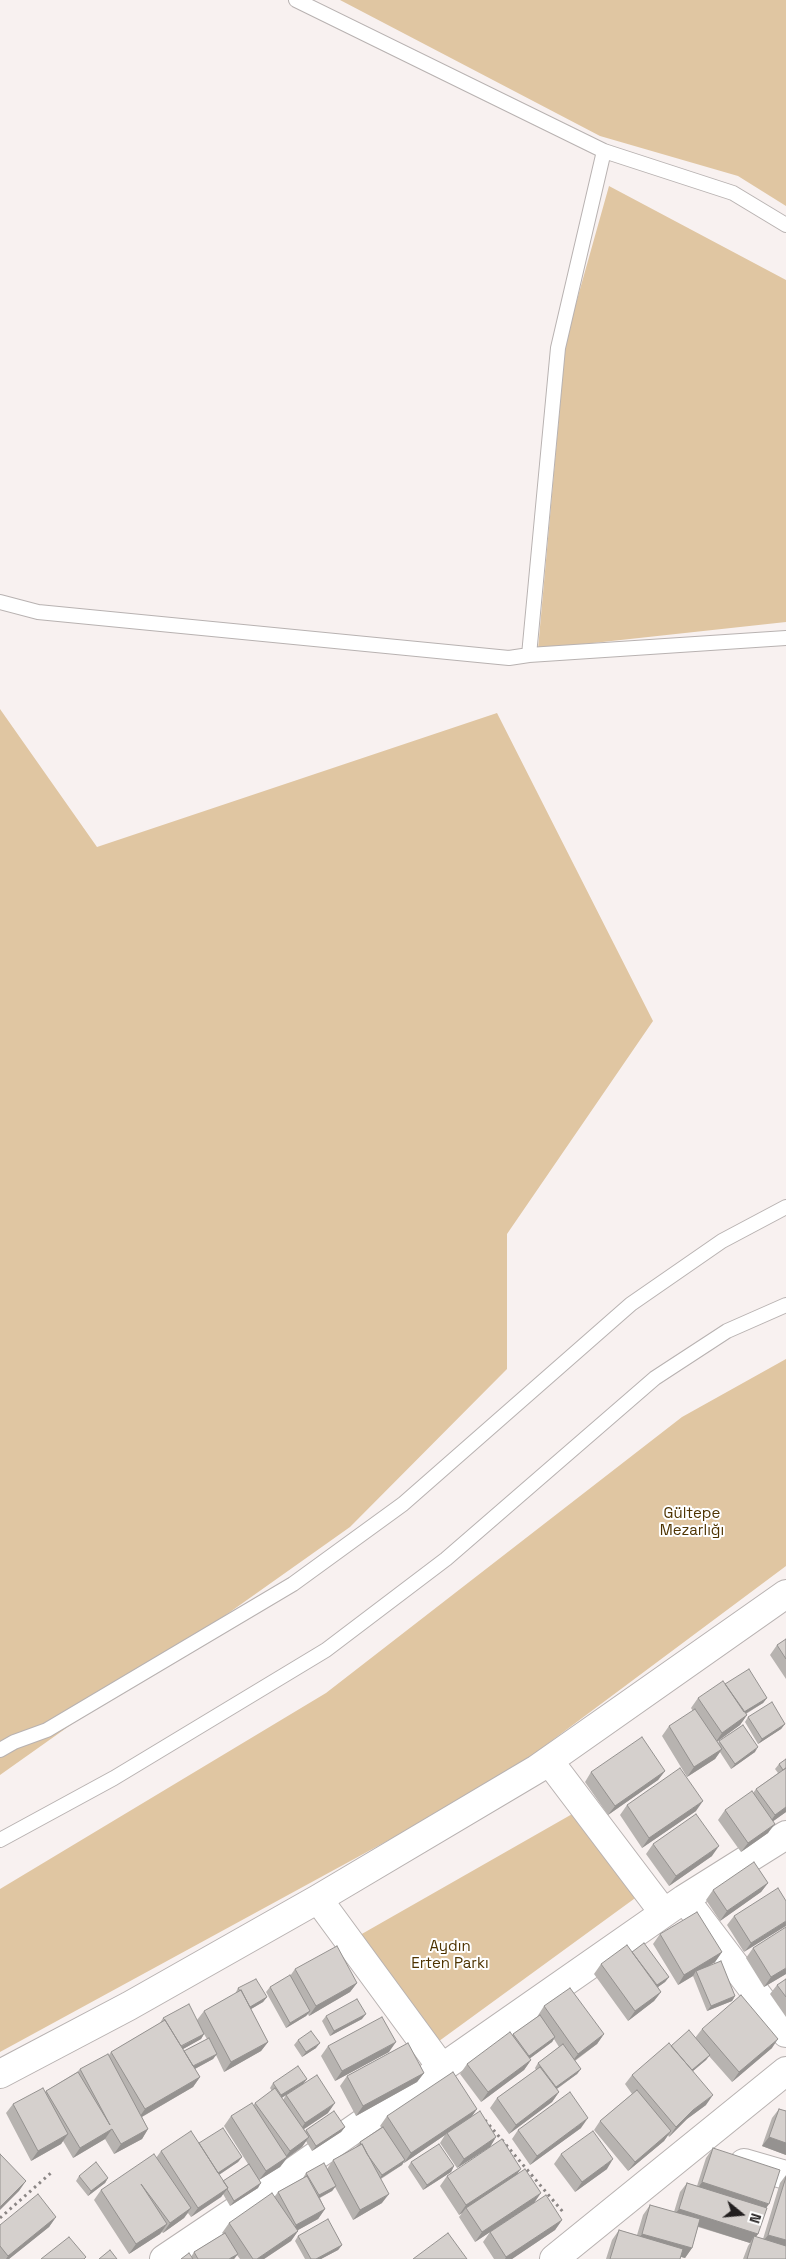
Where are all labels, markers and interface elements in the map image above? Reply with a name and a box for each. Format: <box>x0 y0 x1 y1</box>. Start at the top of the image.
park label: Gültepe Mezarlığı <box>660 1505 724 1540</box>
park label: Aydın Erten Parkı <box>411 1938 489 1973</box>
north arrow <box>716 2189 766 2239</box>
text: N <box>745 2211 765 2225</box>

